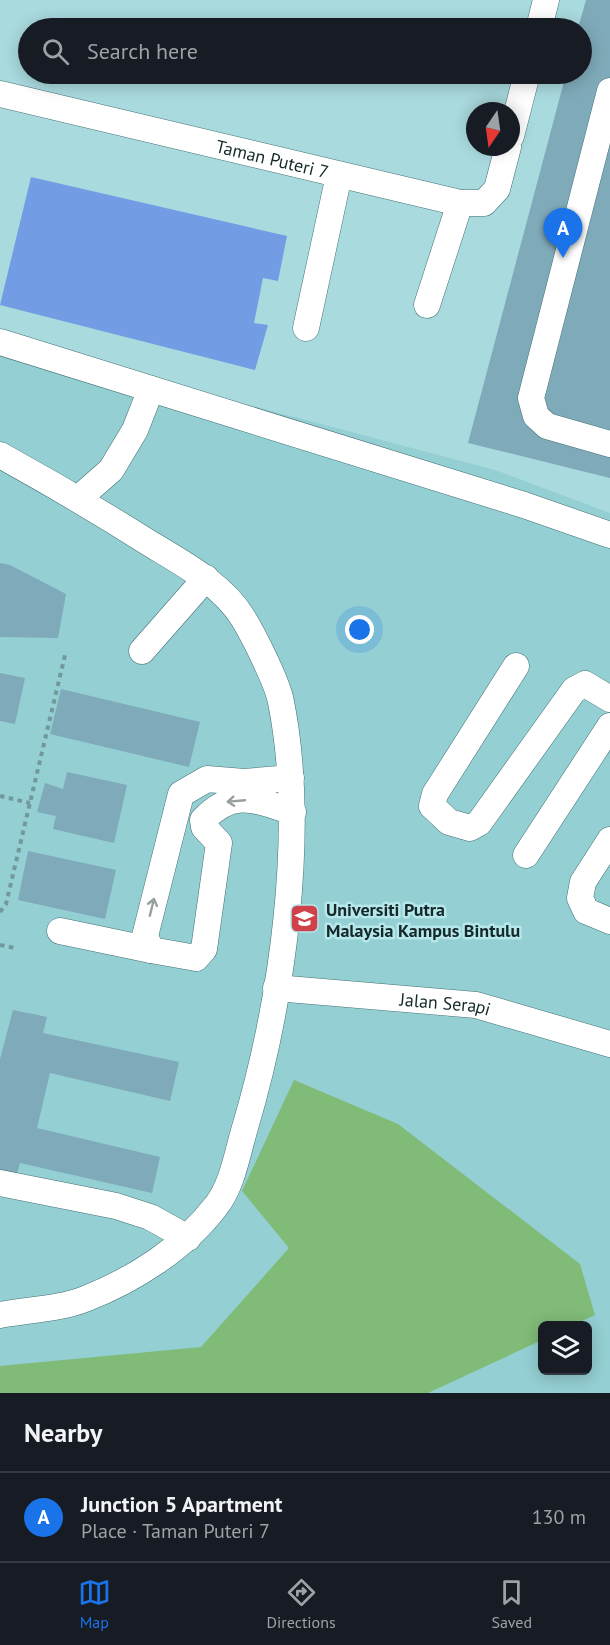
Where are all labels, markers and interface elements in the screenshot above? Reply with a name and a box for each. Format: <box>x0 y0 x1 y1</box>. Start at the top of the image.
search box <box>18 18 592 84</box>
icon: search <box>39 35 72 68</box>
text: Search here <box>87 37 198 65</box>
north arrow <box>466 102 520 156</box>
street label: Taman Puteri 7 <box>214 134 331 183</box>
pin: A <box>544 208 582 258</box>
your location <box>345 615 374 644</box>
one-way arrow <box>227 796 246 807</box>
one-way arrow <box>146 898 158 917</box>
place label: Universiti Putra Malaysia Kampus Bintulu <box>326 898 520 942</box>
school or university icon: Universiti Putra Malaysia Kampus Bintulu <box>289 903 321 935</box>
street label: Jalan Serapi <box>398 987 494 1020</box>
map controls <box>538 1321 592 1375</box>
button: layers <box>538 1321 592 1375</box>
text: Nearby <box>24 1416 102 1449</box>
text: Junction 5 Apartment <box>81 1490 283 1518</box>
text: A <box>37 1504 50 1530</box>
text: 130 m <box>532 1504 586 1530</box>
text: Place · Taman Puteri 7 <box>81 1518 270 1544</box>
tab: Map <box>78 1576 111 1632</box>
tab: Directions <box>267 1576 336 1632</box>
tab: Saved <box>491 1576 532 1632</box>

